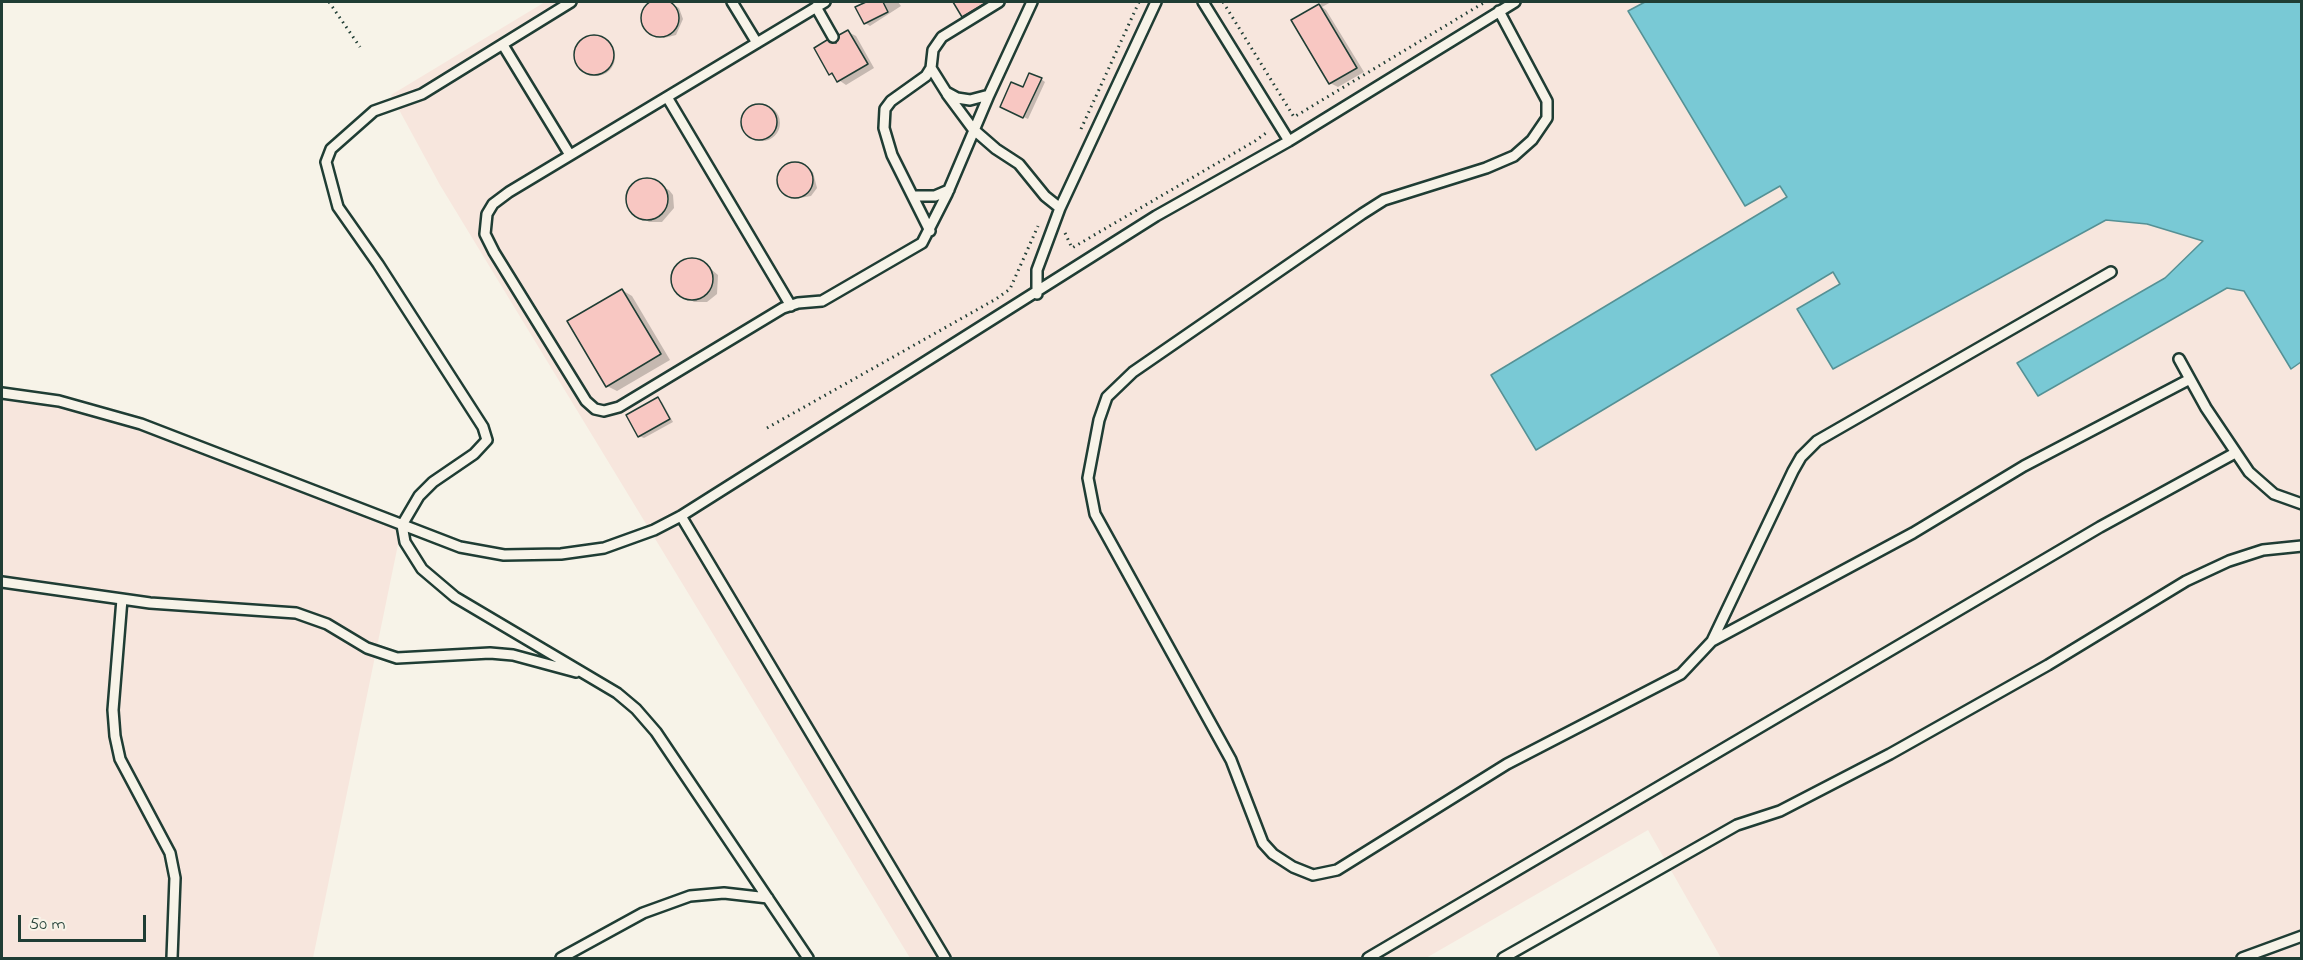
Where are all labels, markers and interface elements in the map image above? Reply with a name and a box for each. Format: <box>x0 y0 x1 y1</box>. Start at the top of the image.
scale bar <box>21 903 148 941</box>
text: 50 m <box>29 912 66 938</box>

